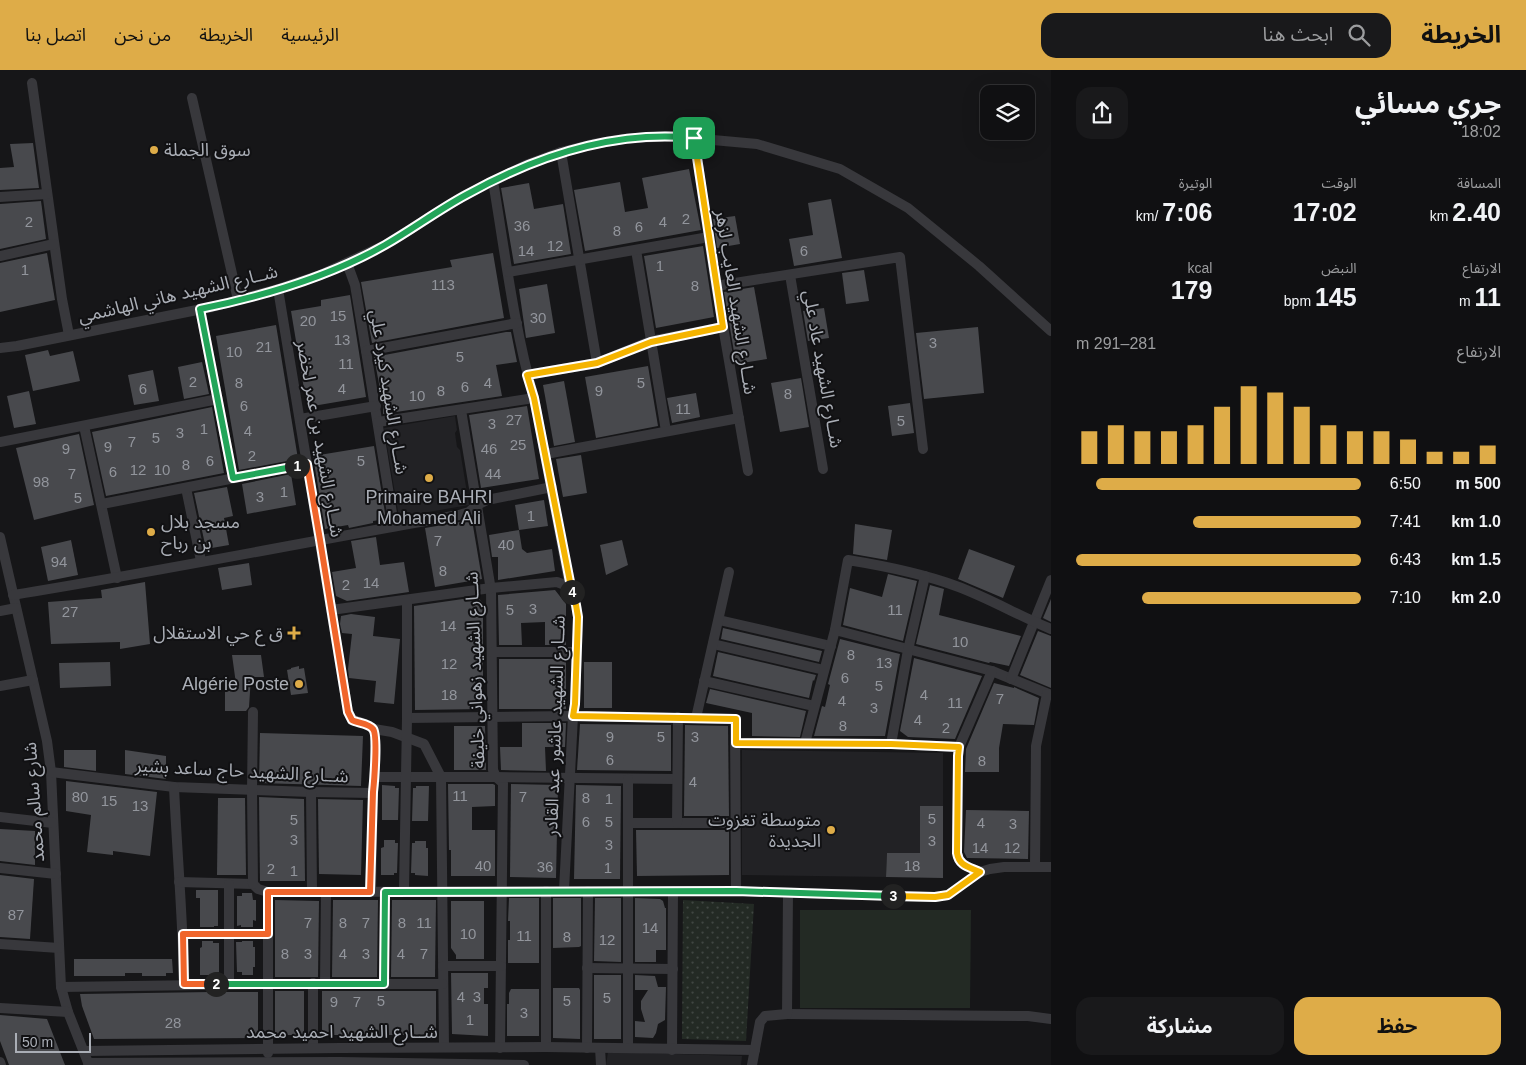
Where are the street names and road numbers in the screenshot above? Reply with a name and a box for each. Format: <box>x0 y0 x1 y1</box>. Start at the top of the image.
street label: شــارع الشهيد العايب لزهر <box>707 207 760 396</box>
street label: شــارع الشهيد هاني الهاشمي <box>76 261 281 331</box>
street label: شــارع الشهيد عاد علي <box>795 288 847 450</box>
street label: شــارع الشهيد كيرد علي <box>362 308 412 476</box>
street label: شــارع الشهيد بن عمر لخضر <box>289 338 347 540</box>
street label: شــارع الشهيد زهواني خليفة <box>462 571 492 769</box>
street label: شــارع الشهيد عاشور عبد القادر <box>541 615 573 838</box>
street label: شارع سالم محمد <box>20 741 52 863</box>
street label: شــارع الشهيد حاج ساعد بشير <box>134 755 349 791</box>
street label: شــارع الشهيد احميد محمد <box>246 1022 438 1046</box>

